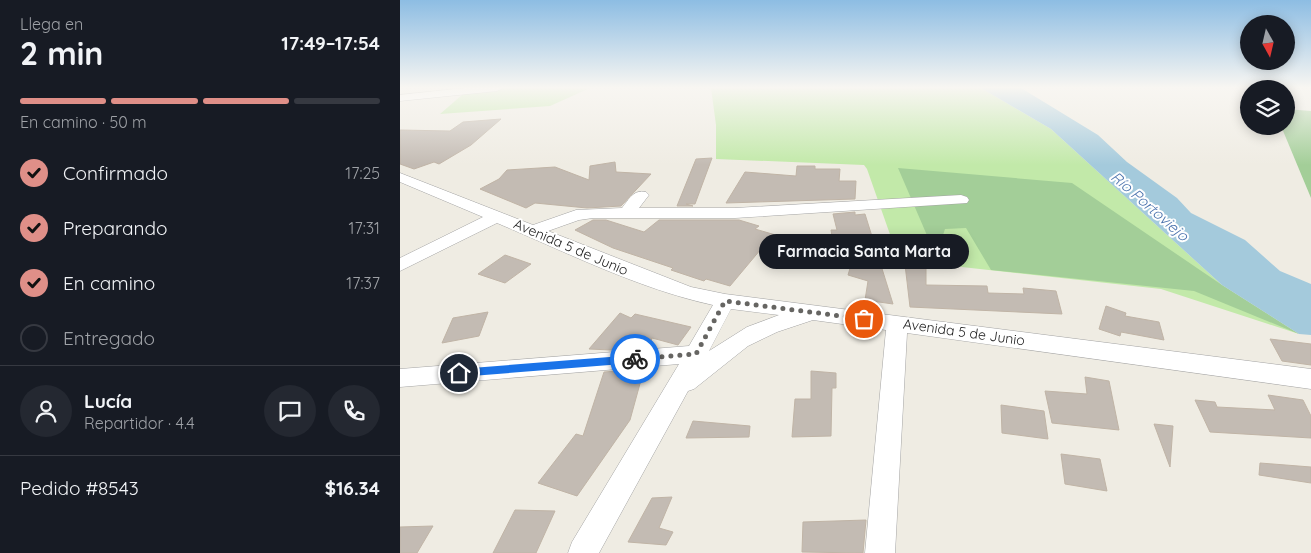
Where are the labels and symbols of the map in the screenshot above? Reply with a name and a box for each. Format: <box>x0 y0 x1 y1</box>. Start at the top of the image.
north arrow <box>1240 15 1295 70</box>
water label: Río Portoviejo <box>1107 167 1193 246</box>
street label: Avenida 5 de Junio <box>511 215 631 279</box>
callout: Farmacia Santa Marta <box>759 234 969 269</box>
pin <box>843 298 885 340</box>
street label: Avenida 5 de Junio <box>902 315 1026 349</box>
courier <box>610 334 660 384</box>
pin <box>438 352 480 394</box>

